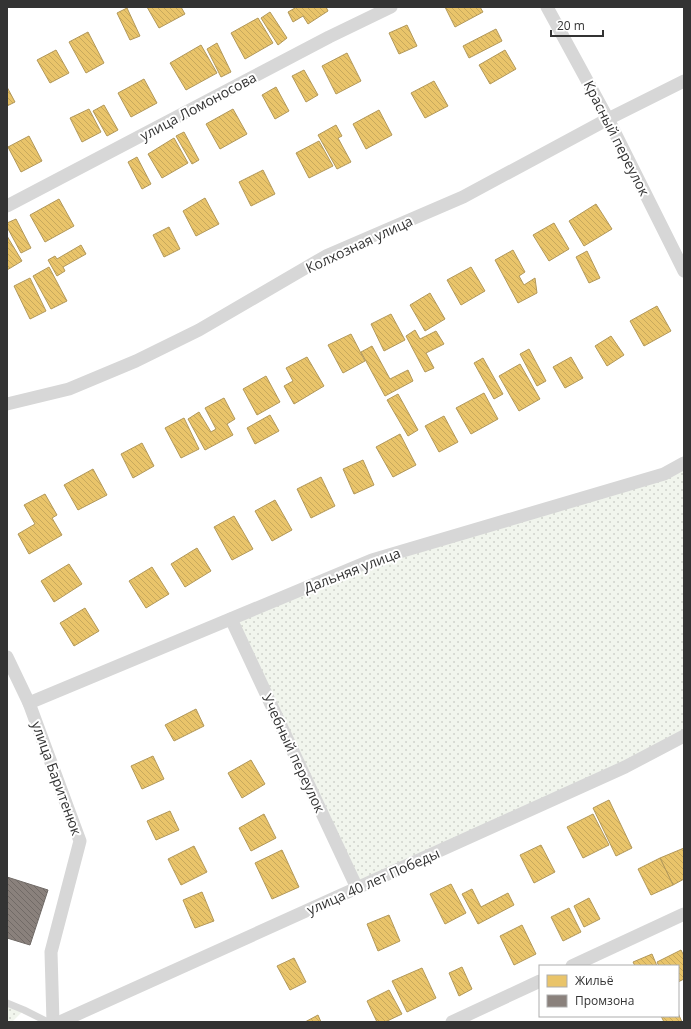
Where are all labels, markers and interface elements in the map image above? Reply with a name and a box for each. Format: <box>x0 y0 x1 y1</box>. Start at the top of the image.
scale bar <box>551 12 603 38</box>
text: 20 m <box>557 17 585 34</box>
street label: улица Ломоносова <box>136 67 260 145</box>
street label: Красный переулок <box>580 77 655 200</box>
street label: Колхозная улица <box>302 211 416 277</box>
street label: Дальняя улица <box>301 543 403 597</box>
street label: Учебный переулок <box>258 690 330 816</box>
street label: улица Баритенюк <box>28 718 87 838</box>
street label: улица 40 лет Победы <box>304 843 442 919</box>
legend <box>539 965 679 1017</box>
text: Жильё <box>575 972 614 989</box>
text: Промзона <box>575 992 634 1009</box>

